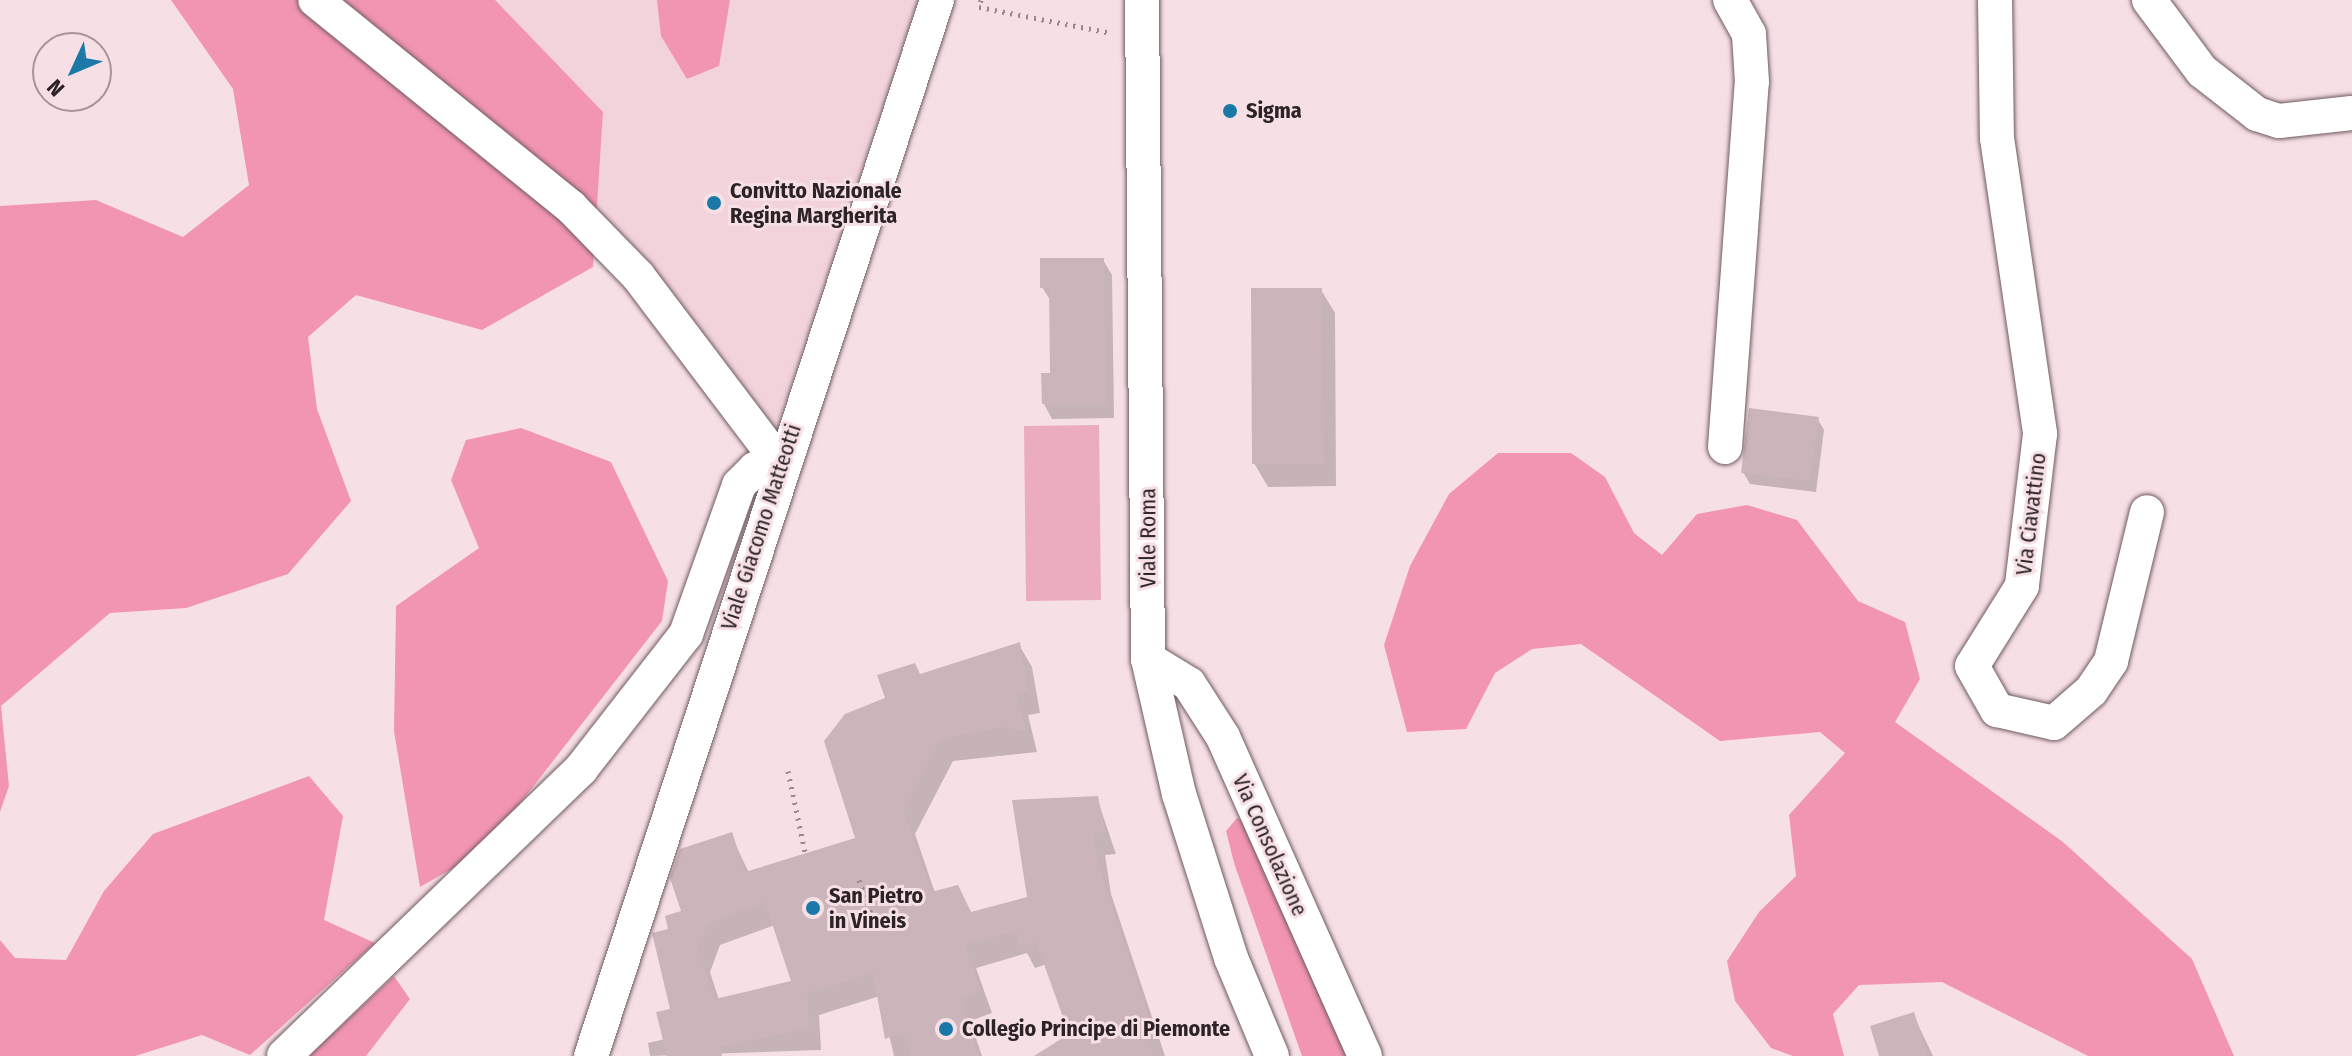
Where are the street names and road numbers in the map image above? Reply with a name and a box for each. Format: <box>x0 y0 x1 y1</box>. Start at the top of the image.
street label: Viale Giacomo Matteotti <box>715 421 807 633</box>
street label: Via Ciavattino <box>2010 451 2052 577</box>
street label: Viale Roma <box>1135 488 1161 588</box>
street label: Via Consolazione <box>1227 770 1313 920</box>

